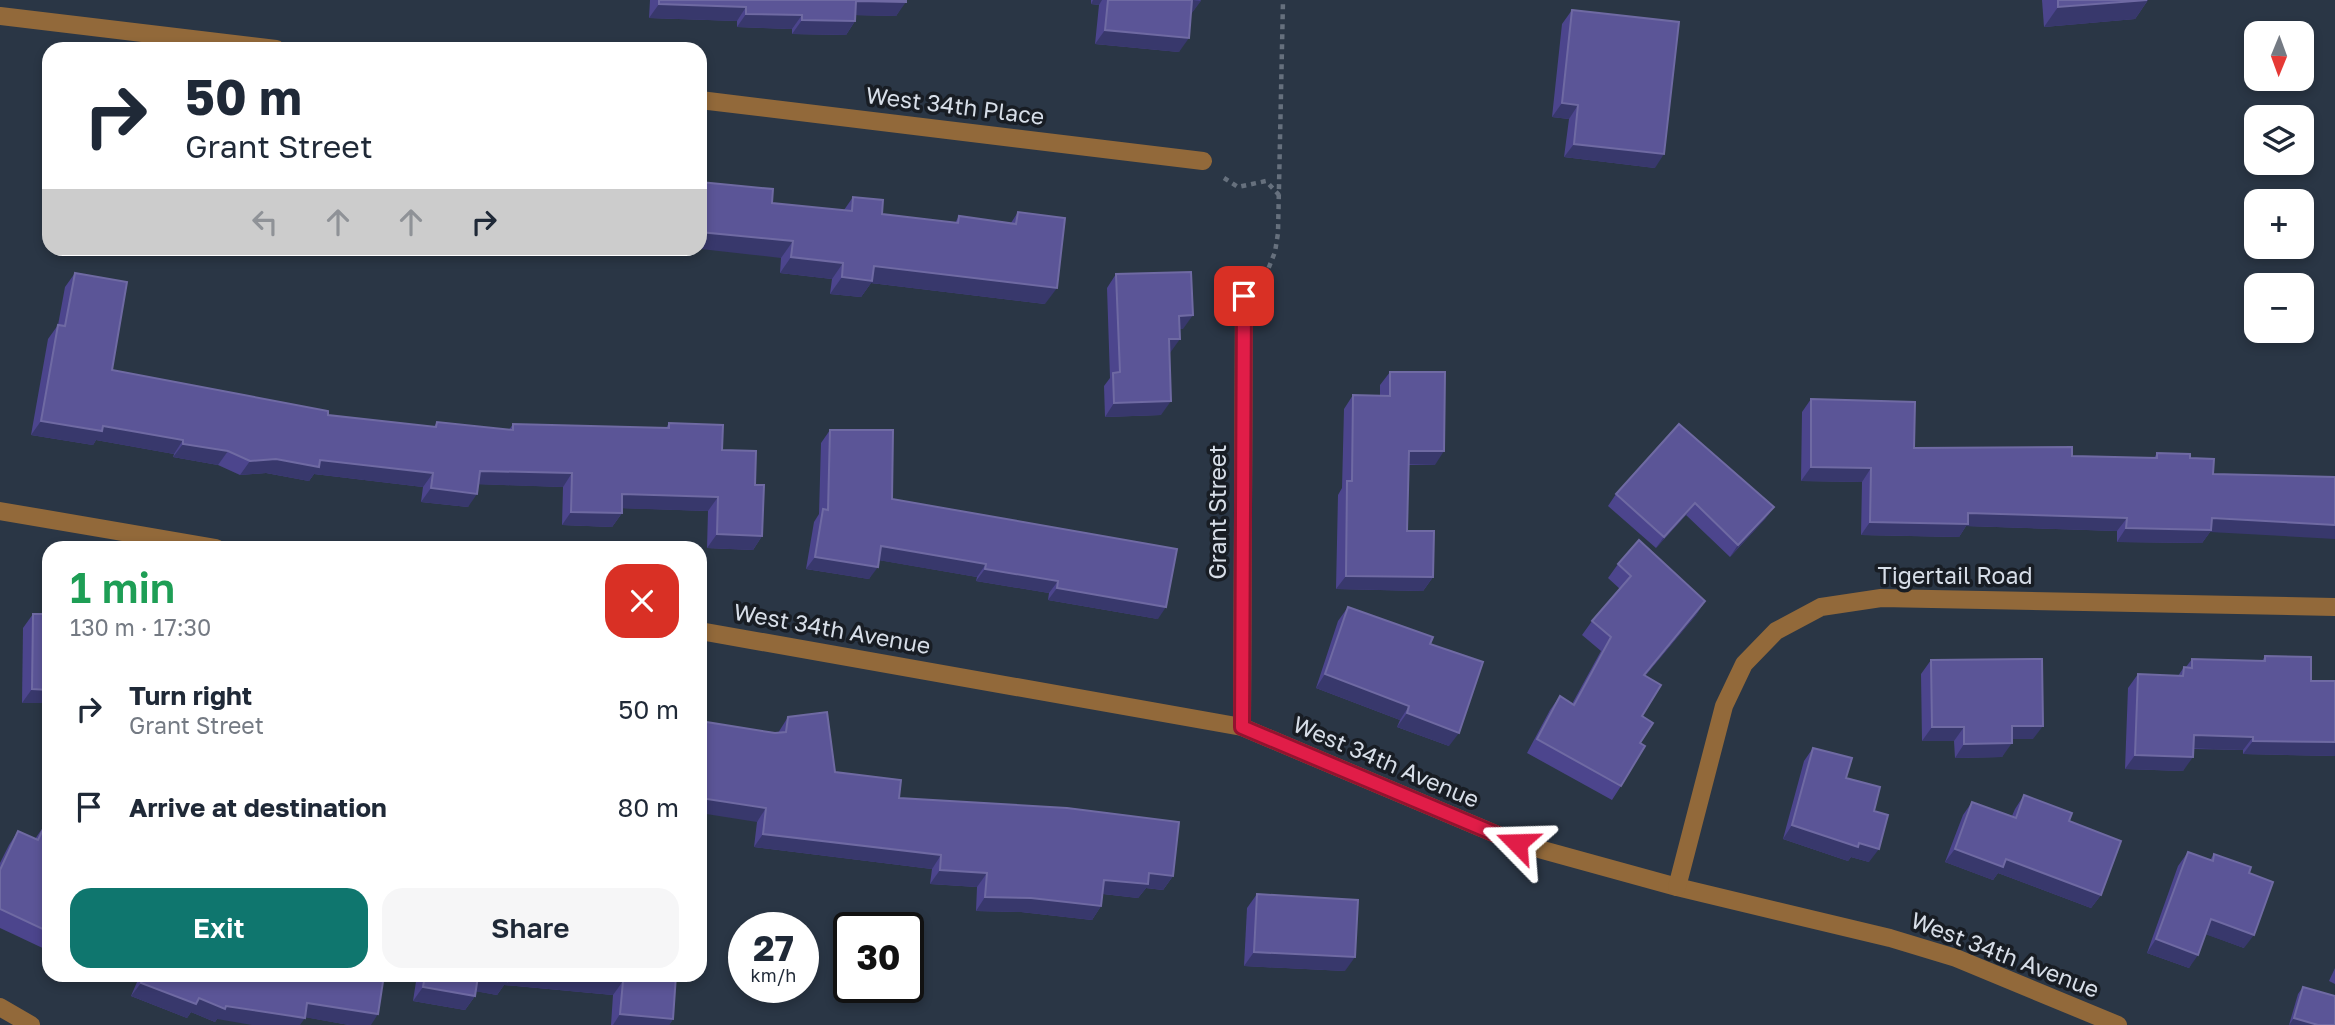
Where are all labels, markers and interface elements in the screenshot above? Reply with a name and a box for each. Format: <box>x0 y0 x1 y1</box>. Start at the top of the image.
north arrow <box>2244 21 2314 91</box>
map controls <box>2244 21 2314 343</box>
text: 50 m <box>185 67 302 126</box>
icon: right <box>70 70 161 161</box>
street label: West 34th Place <box>864 80 1046 130</box>
button: layers <box>2244 105 2314 175</box>
text: Grant Street <box>185 127 373 165</box>
button: + <box>2244 189 2314 259</box>
icon: left <box>246 203 284 241</box>
icon: ahead <box>319 203 357 241</box>
icon: ahead <box>392 203 430 241</box>
icon: right <box>465 203 503 241</box>
pin <box>1214 266 1274 326</box>
button: − <box>2244 273 2314 343</box>
icon: arrive <box>1225 277 1263 315</box>
street label: Grant Street <box>1203 445 1231 579</box>
street label: Tigertail Road <box>1877 561 2033 589</box>
text: 1 min <box>70 562 175 612</box>
button: close <box>605 564 679 638</box>
street label: West 34th Avenue <box>732 597 933 659</box>
text: 130 m · 17:30 <box>70 613 211 641</box>
text: Turn right <box>129 680 252 711</box>
icon: right <box>70 690 108 728</box>
text: 50 m <box>618 694 679 725</box>
street label: West 34th Avenue <box>1289 709 1484 813</box>
text: Grant Street <box>129 711 264 739</box>
icon: arrive <box>70 788 108 826</box>
text: Arrive at destination <box>129 792 387 823</box>
text: 80 m <box>618 792 679 823</box>
position arrow <box>1480 806 1554 880</box>
button: Exit <box>70 888 368 968</box>
button: Share <box>382 888 679 968</box>
street label: West 34th Avenue <box>1907 905 2103 1003</box>
speed limit sign: 30 <box>833 912 924 1003</box>
text: 27 <box>753 927 794 969</box>
text: km/h <box>751 964 796 986</box>

